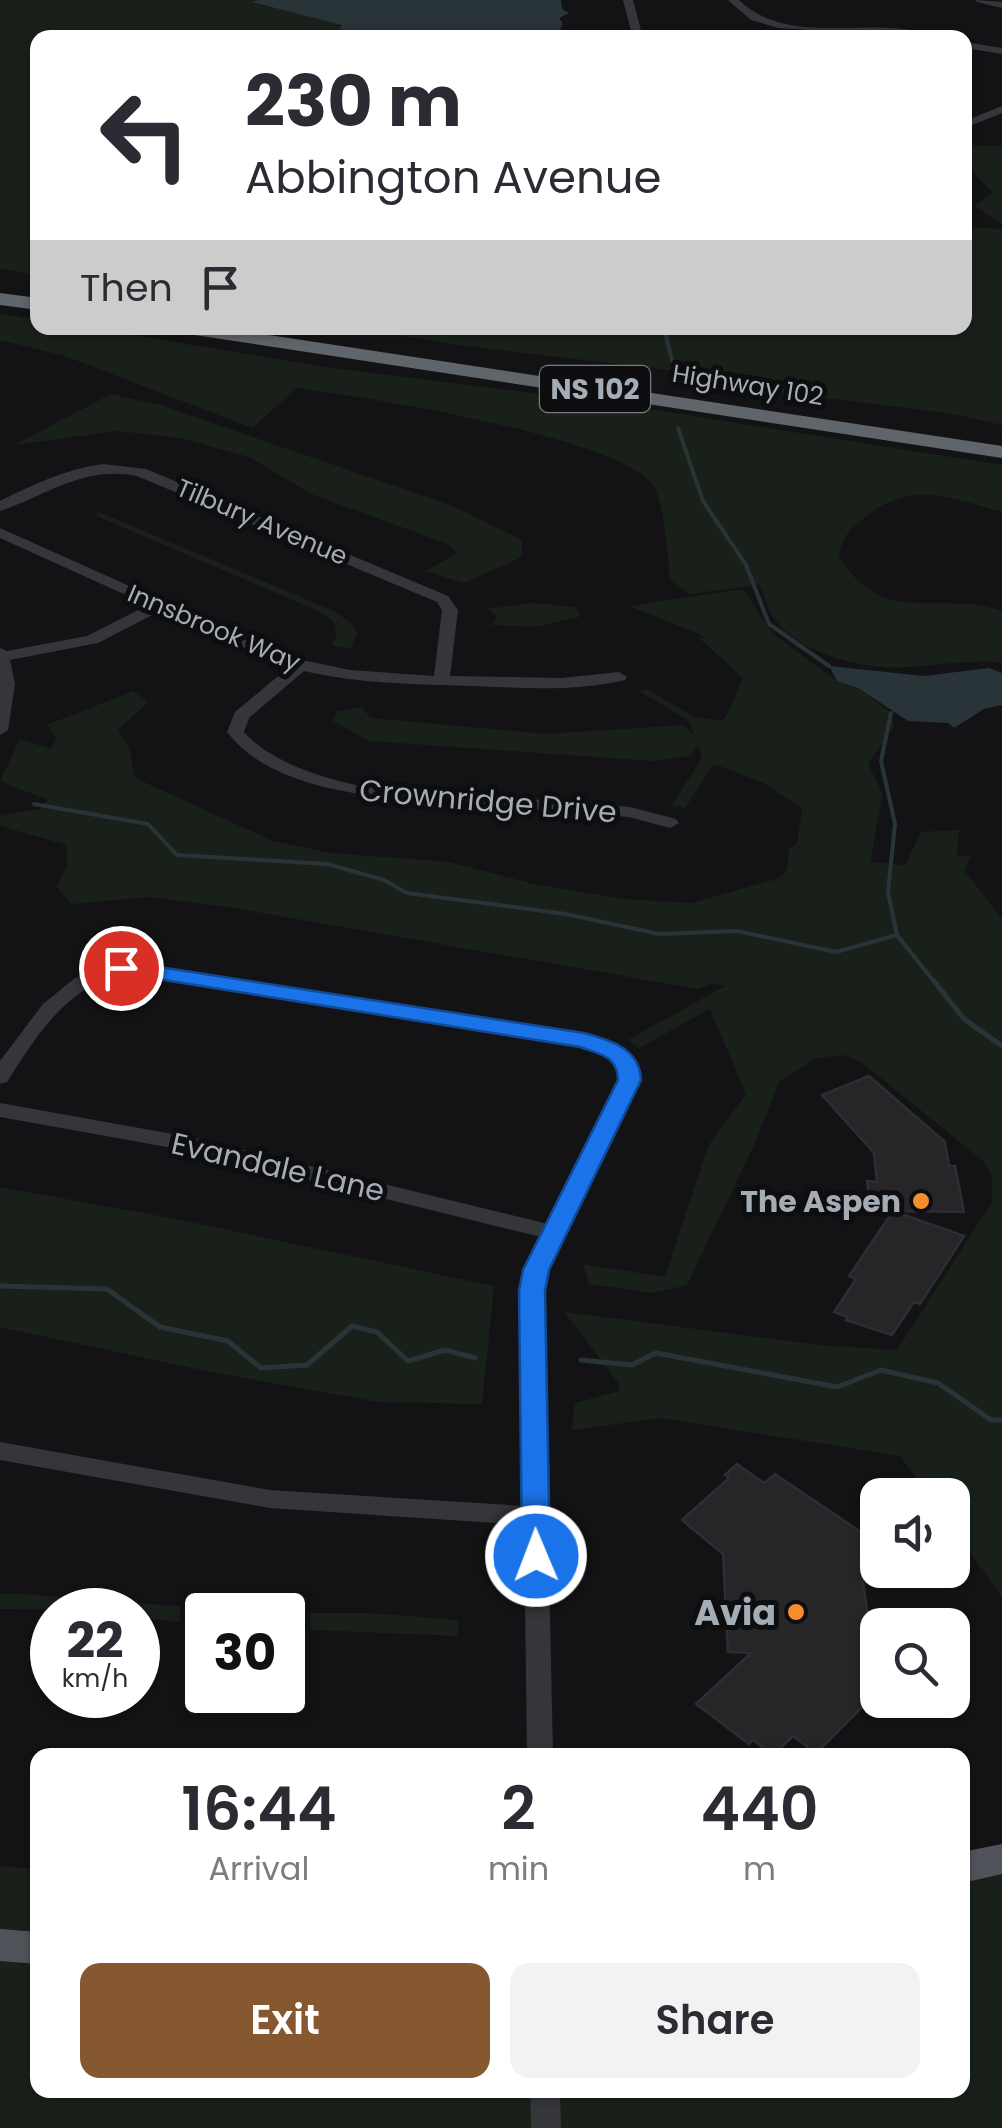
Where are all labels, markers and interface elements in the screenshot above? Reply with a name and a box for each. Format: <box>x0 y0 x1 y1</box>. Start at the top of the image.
text: 230 m <box>245 52 462 151</box>
icon: left <box>80 70 210 200</box>
text: Abbington Avenue <box>245 146 661 209</box>
icon: arrive <box>193 260 248 315</box>
text: Then <box>80 261 173 314</box>
street label: Highway 102 <box>670 356 826 414</box>
road number: NS 102 <box>540 366 650 412</box>
street label: Tilbury Avenue <box>171 470 353 574</box>
street label: Innsbrook Way <box>122 576 306 680</box>
street label: Crownridge Drive <box>357 768 619 834</box>
pin <box>79 926 164 1011</box>
icon: arrive <box>94 941 149 996</box>
street label: Evandale Lane <box>167 1122 389 1212</box>
place label: The Aspen <box>740 1180 901 1223</box>
marker: The Aspen <box>910 1190 932 1212</box>
map controls <box>860 1478 970 1718</box>
button: sound <box>860 1478 970 1588</box>
position arrow <box>484 1504 588 1608</box>
speed limit sign: 30 <box>180 1588 310 1718</box>
place label: Avia <box>694 1588 776 1637</box>
marker: Avia <box>785 1601 807 1623</box>
text: 22 <box>66 1605 124 1676</box>
button: search <box>860 1608 970 1718</box>
text: km/h <box>62 1661 128 1696</box>
text: 16:44 <box>181 1767 337 1851</box>
text: 2 <box>501 1767 536 1851</box>
text: 440 <box>701 1767 819 1851</box>
text: Arrival <box>209 1846 309 1891</box>
text: min <box>488 1846 549 1891</box>
text: m <box>743 1846 776 1891</box>
button: Exit <box>80 1963 490 2078</box>
button: Share <box>510 1963 920 2078</box>

